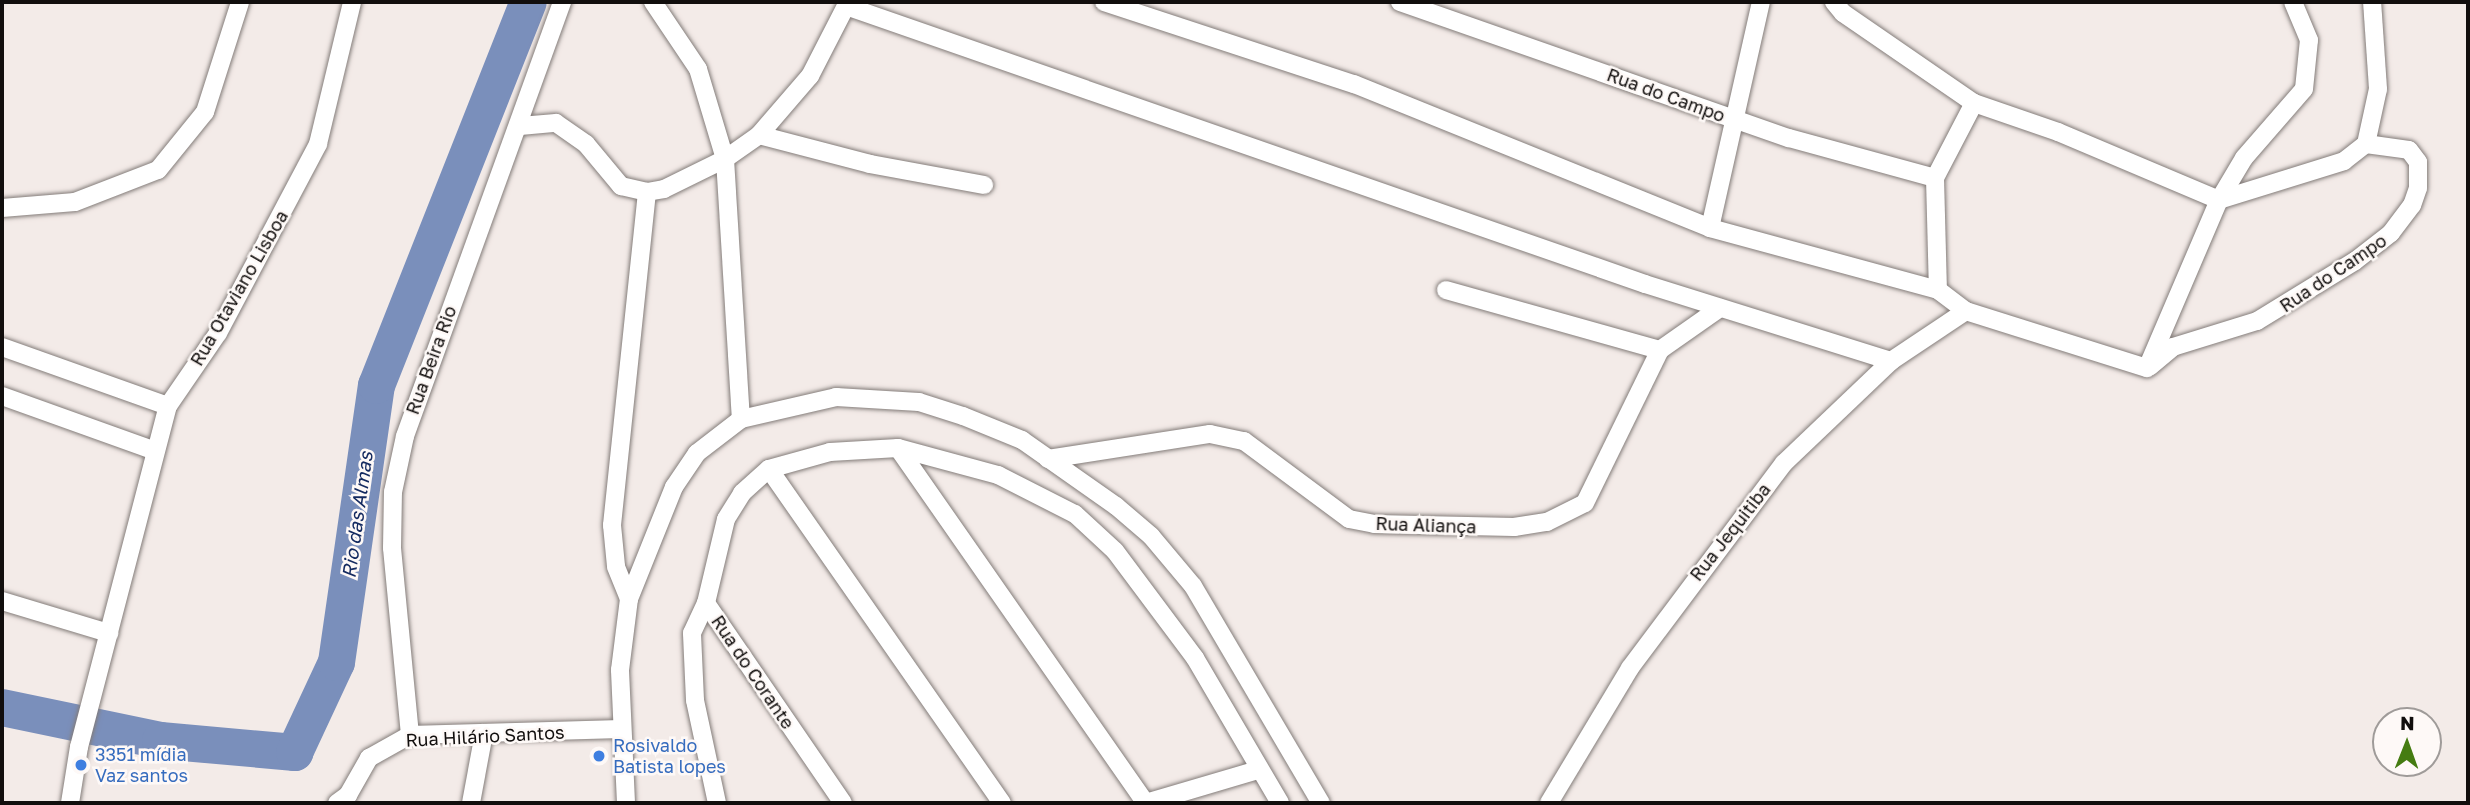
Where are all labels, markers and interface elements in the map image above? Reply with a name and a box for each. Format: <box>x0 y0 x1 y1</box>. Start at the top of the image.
street label: Rua do Campo <box>1604 64 1728 126</box>
street label: Rua Otaviano Lisboa <box>186 206 292 370</box>
street label: Rua do Campo <box>2276 229 2390 317</box>
street label: Rua Beira Rio <box>401 303 461 417</box>
water label: Rio das Almas <box>337 450 377 580</box>
street label: Rua Jequitiba <box>1685 479 1775 585</box>
street label: Rua Aliança <box>1375 512 1477 538</box>
street label: Rua do Corante <box>707 611 799 733</box>
north arrow <box>2372 707 2442 777</box>
text: N <box>2400 711 2415 734</box>
street label: Rua Hilário Santos <box>405 721 565 751</box>
place label: Rosivaldo Batista lopes <box>613 735 726 778</box>
place label: 3351 mídia Vaz santos <box>95 744 188 786</box>
marker: Rosivaldo Batista lopes <box>591 748 607 764</box>
marker: 3351 mídia Vaz santos <box>73 757 89 773</box>

